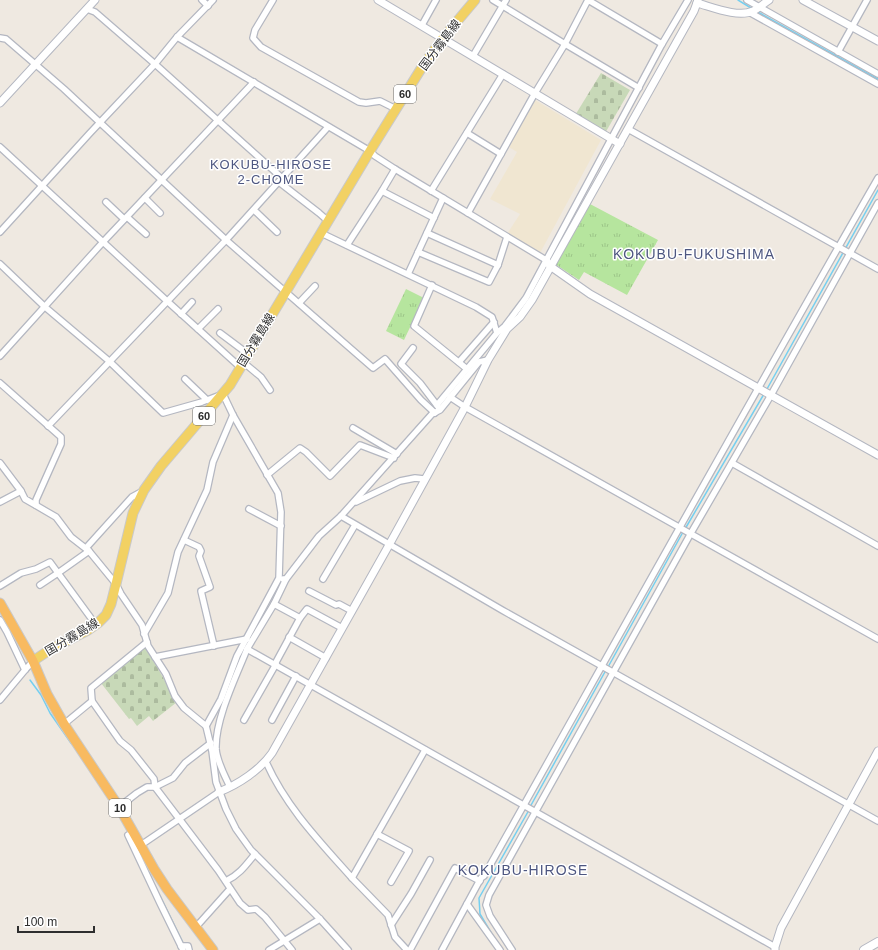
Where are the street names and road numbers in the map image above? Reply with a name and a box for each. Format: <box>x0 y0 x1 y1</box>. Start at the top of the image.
street label: 国分霧島線 <box>416 17 464 73</box>
road number: 60 <box>394 85 416 103</box>
street label: 国分霧島線 <box>235 311 277 369</box>
road number: 60 <box>193 407 215 425</box>
street label: 国分霧島線 <box>43 616 101 658</box>
road number: 10 <box>109 799 131 817</box>

